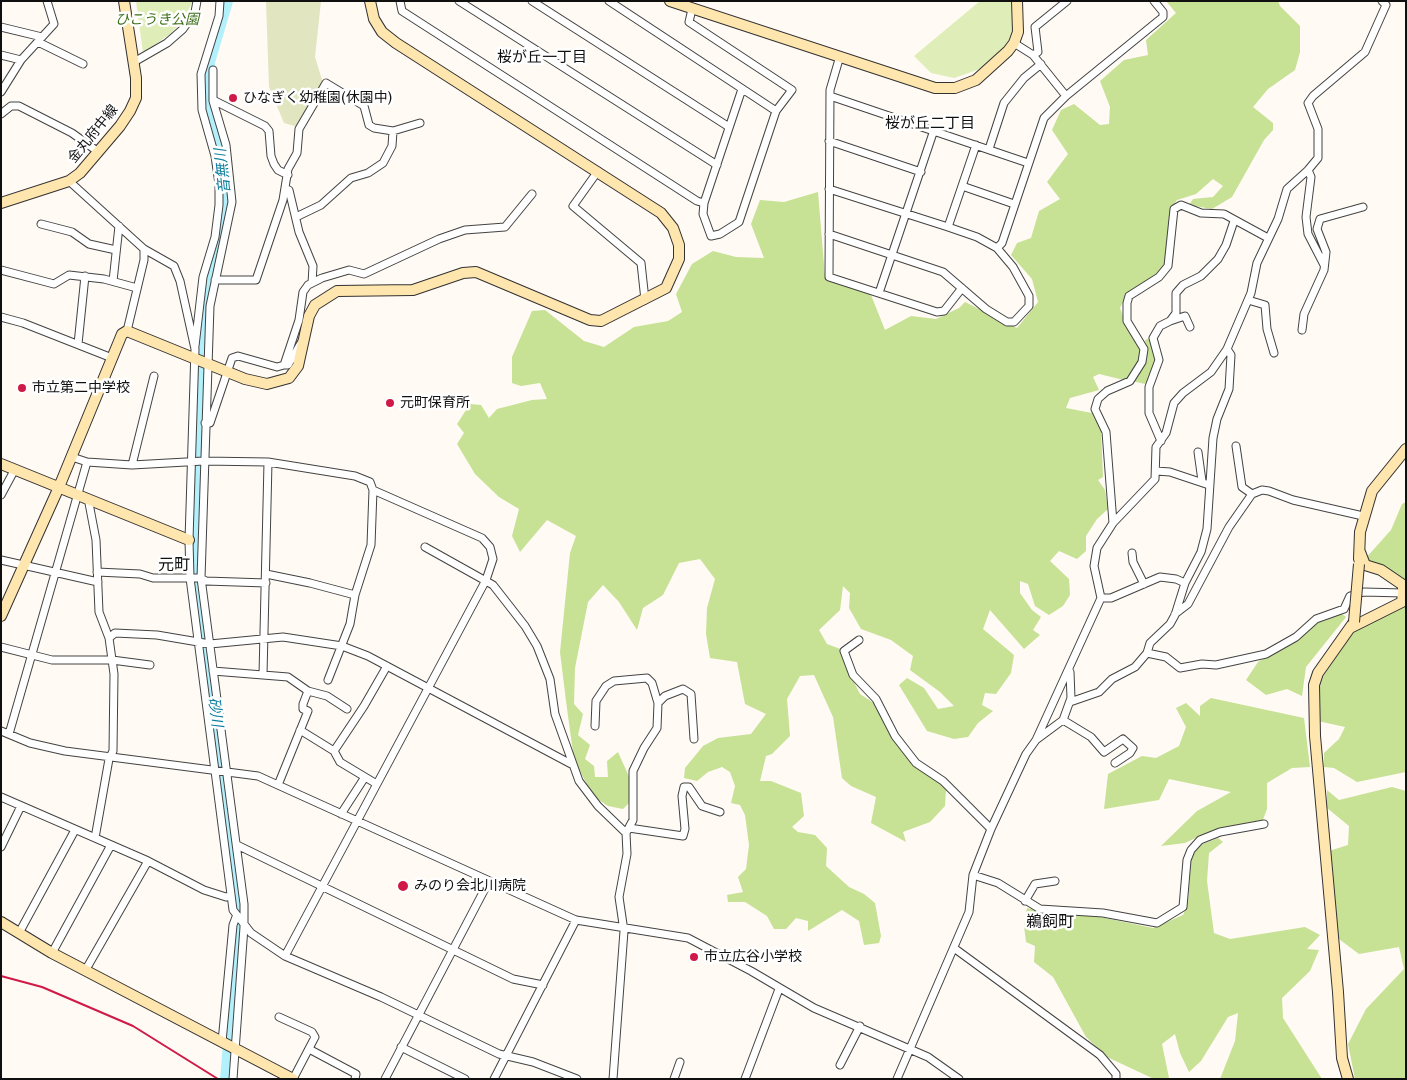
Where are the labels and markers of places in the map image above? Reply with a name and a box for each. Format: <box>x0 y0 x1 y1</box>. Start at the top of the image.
place label: ひなぎく幼稚園(休園中) <box>243 90 392 106</box>
marker: ひなぎく幼稚園(休園中) <box>227 92 239 104</box>
place label: 市立第二中学校 <box>32 380 130 396</box>
marker: 市立第二中学校 <box>16 382 28 394</box>
place label: 元町保育所 <box>400 395 470 411</box>
marker: 元町保育所 <box>384 397 396 409</box>
place label: みのり会北川病院 <box>414 878 526 894</box>
marker: みのり会北川病院 <box>396 879 410 893</box>
place label: 市立広谷小学校 <box>704 949 802 965</box>
marker: 市立広谷小学校 <box>688 951 700 963</box>

